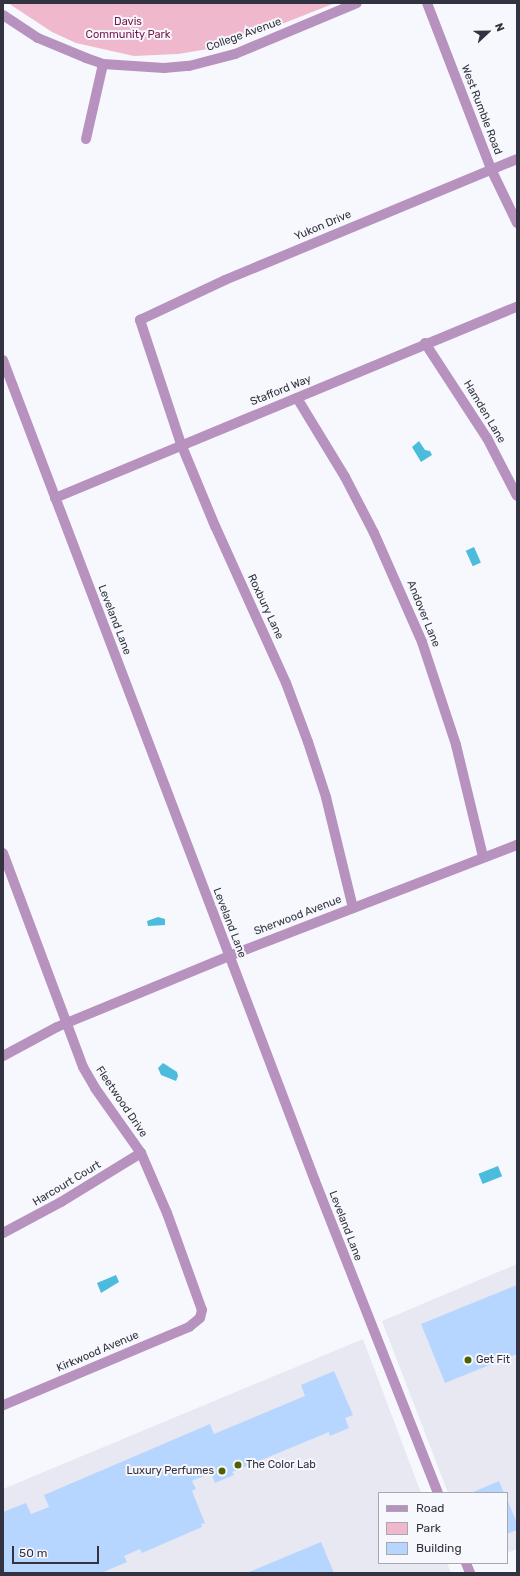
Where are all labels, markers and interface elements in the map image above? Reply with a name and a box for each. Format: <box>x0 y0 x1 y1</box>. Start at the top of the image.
north arrow <box>468 12 508 52</box>
street label: College Avenue <box>205 15 283 55</box>
park label: Davis Community Park <box>85 16 171 42</box>
text: N <box>492 21 507 33</box>
street label: West Rumble Road <box>458 63 504 157</box>
street label: Yukon Drive <box>293 208 353 244</box>
street label: Stafford Way <box>248 373 314 409</box>
street label: Hamden Lane <box>460 378 508 446</box>
street label: Roxbury Lane <box>244 572 286 642</box>
street label: Andover Lane <box>404 579 442 649</box>
street label: Leveland Lane <box>95 583 133 657</box>
street label: Leveland Lane <box>210 886 248 960</box>
street label: Sherwood Avenue <box>252 893 344 939</box>
street label: Fleetwood Drive <box>92 1064 150 1140</box>
street label: Harcourt Court <box>31 1159 103 1209</box>
street label: Leveland Lane <box>326 1189 364 1263</box>
street label: Kirkwood Avenue <box>55 1329 141 1375</box>
place label: Get Fit <box>476 1353 510 1367</box>
marker: Get Fit <box>463 1355 473 1365</box>
place label: The Color Lab <box>246 1458 316 1472</box>
marker: The Color Lab <box>233 1460 243 1470</box>
place label: Luxury Perfumes <box>126 1464 214 1478</box>
marker: Luxury Perfumes <box>217 1466 227 1476</box>
legend <box>378 1492 508 1564</box>
text: Road <box>416 1501 444 1515</box>
text: Park <box>416 1521 441 1535</box>
scale bar <box>14 1538 101 1564</box>
text: Building <box>416 1541 462 1555</box>
text: 50 m <box>19 1546 47 1560</box>

